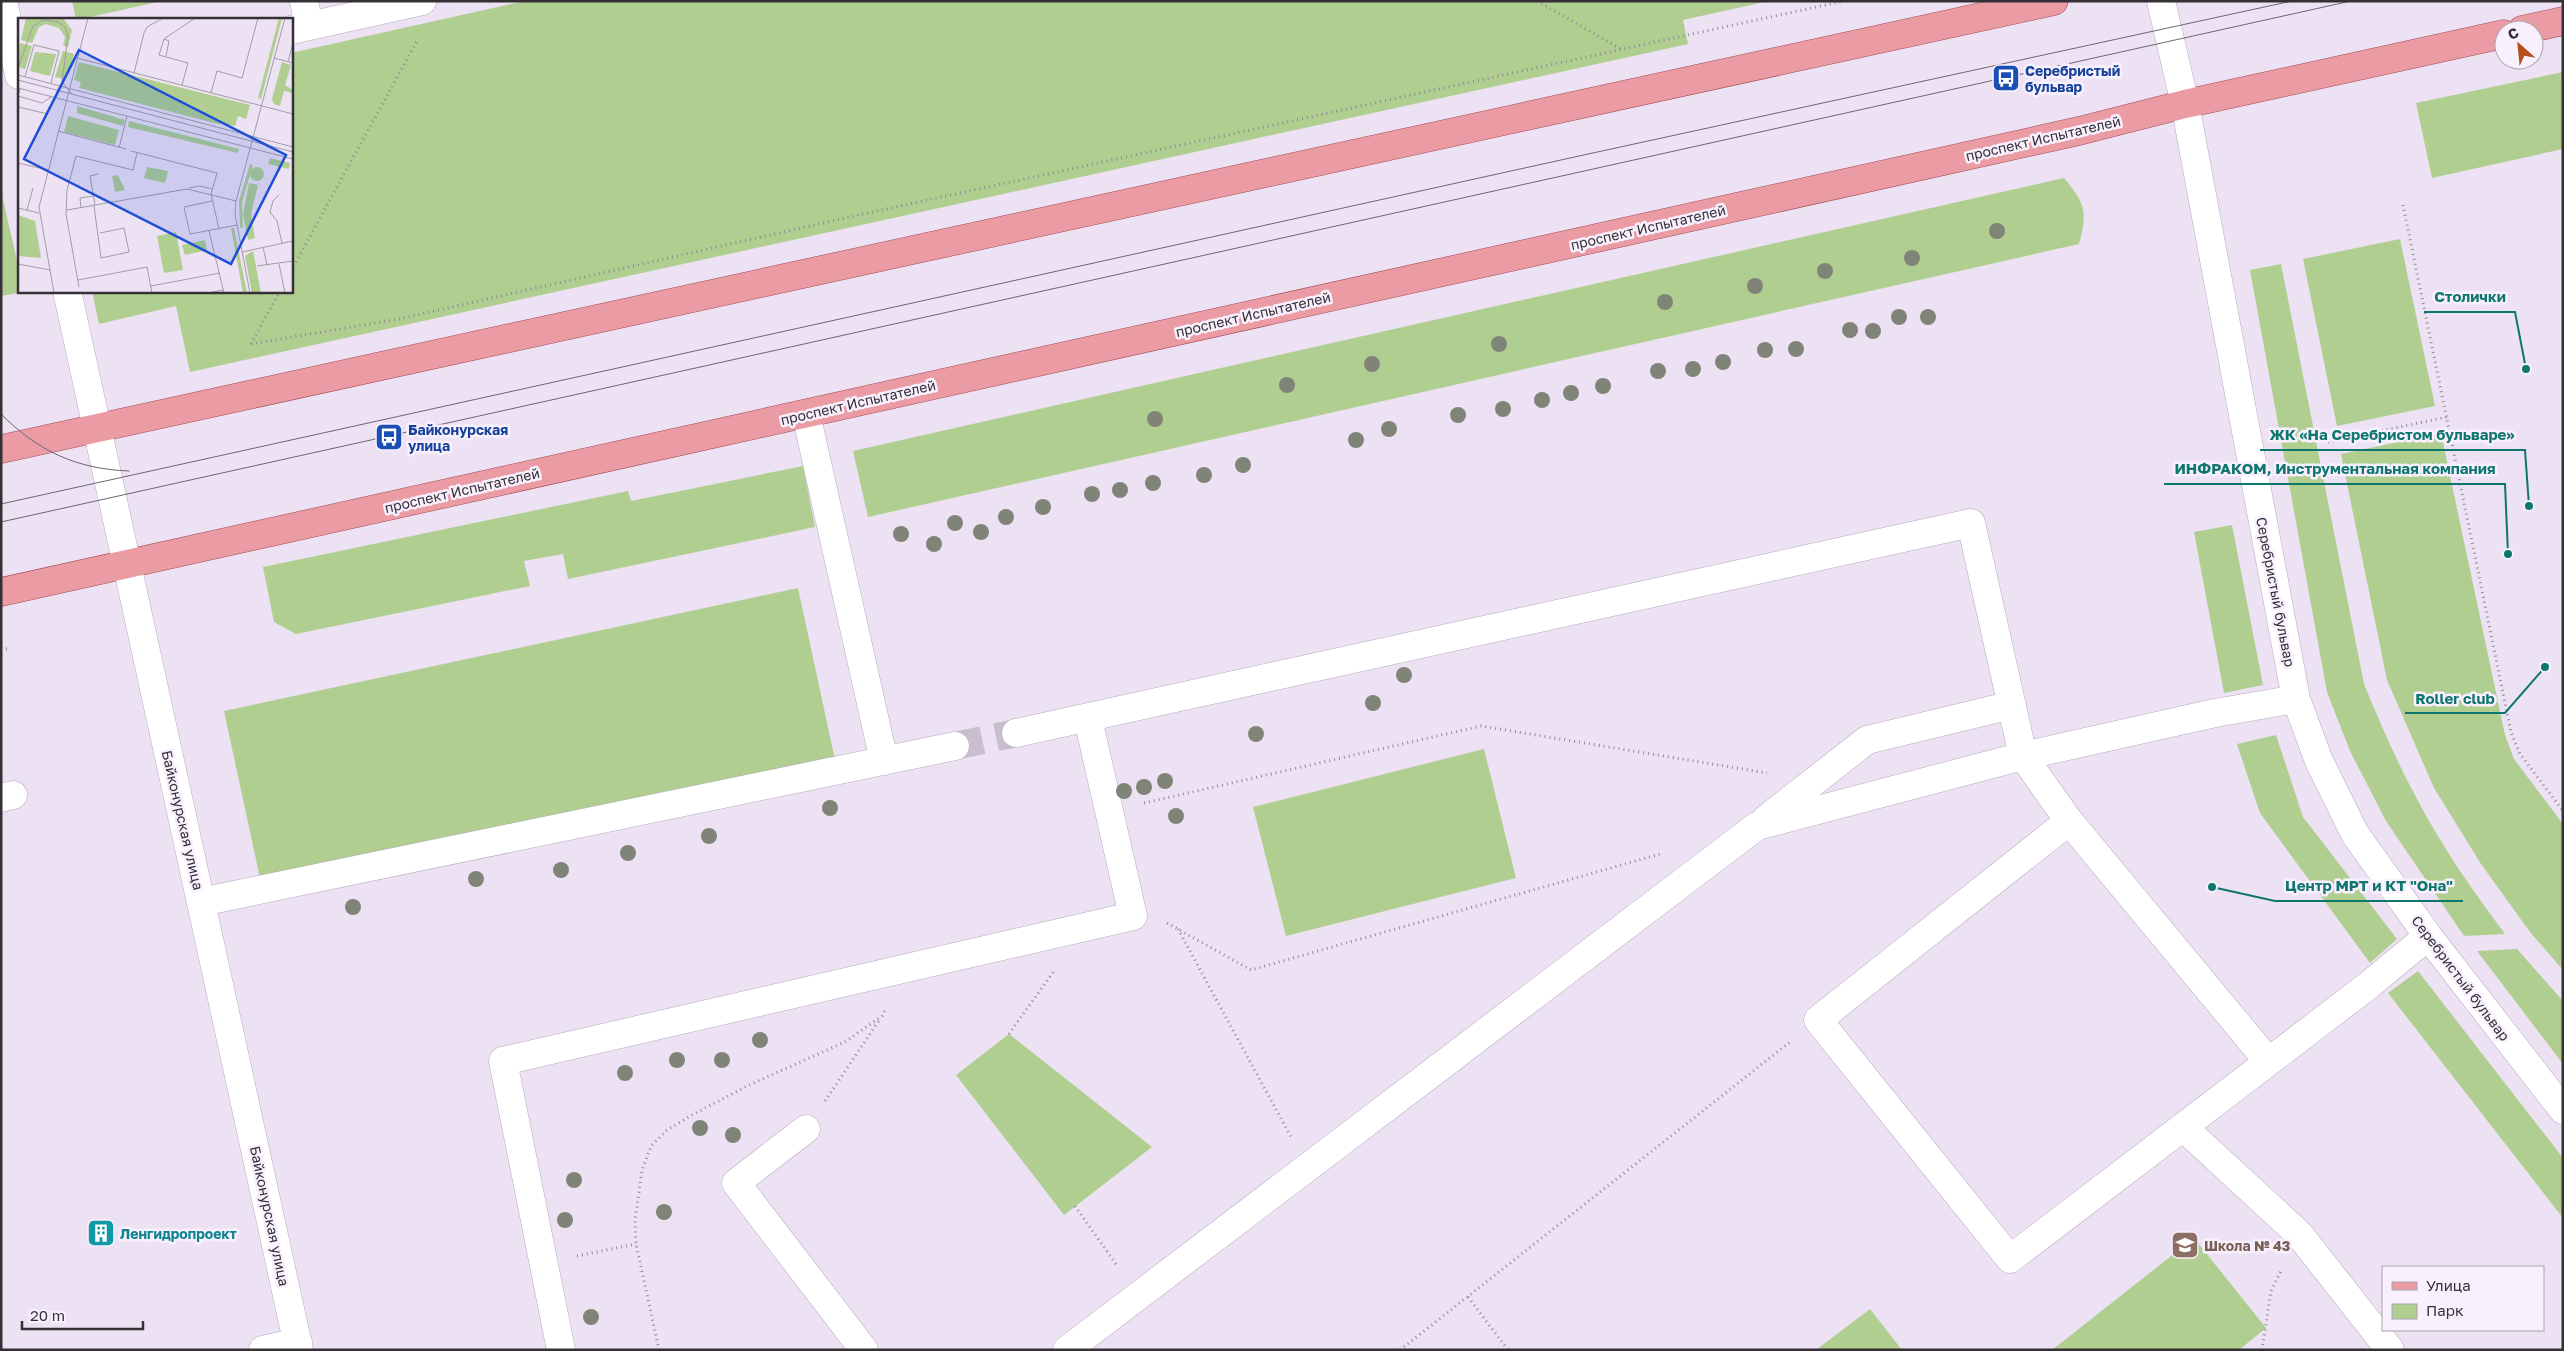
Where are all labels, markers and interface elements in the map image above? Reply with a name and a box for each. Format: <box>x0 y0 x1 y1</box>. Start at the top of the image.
inset map <box>18 18 292 292</box>
north arrow <box>2494 20 2544 70</box>
text: С <box>2505 23 2521 43</box>
place label: Серебристый бульвар <box>2025 62 2120 95</box>
bus stop icon: Серебристый бульвар <box>1991 63 2021 93</box>
street label: проспект Испытателей <box>1964 112 2122 164</box>
street label: проспект Испытателей <box>1569 201 1727 253</box>
callout: Столички <box>2424 282 2515 312</box>
text: Столички <box>2434 287 2506 305</box>
street label: проспект Испытателей <box>1174 288 1332 340</box>
street label: проспект Испытателей <box>779 376 937 428</box>
callout: ЖК «На Серебристом бульваре» <box>2260 420 2525 450</box>
place label: Байконурская улица <box>408 421 508 454</box>
bus stop icon: Байконурская улица <box>374 422 404 452</box>
text: ЖК «На Серебристом бульваре» <box>2270 425 2514 443</box>
callout: ИНФРАКОМ, Инструментальная компания <box>2164 454 2505 484</box>
text: ИНФРАКОМ, Инструментальная компания <box>2174 459 2496 477</box>
street label: проспект Испытателей <box>383 464 541 516</box>
street label: Серебристый бульвар <box>2253 516 2299 668</box>
callout: Roller club <box>2405 683 2505 713</box>
text: Roller club <box>2415 689 2495 707</box>
street label: Байконурская улица <box>159 748 207 892</box>
callout: Центр МРТ и КТ "Она" <box>2275 871 2463 901</box>
text: Центр МРТ и КТ "Она" <box>2285 876 2453 894</box>
street label: Серебристый бульвар <box>2408 912 2514 1044</box>
street label: Байконурская улица <box>247 1144 293 1288</box>
building icon: Ленгидропроект <box>86 1218 116 1248</box>
place label: Ленгидропроект <box>120 1225 237 1242</box>
school or university icon: Школа № 43 <box>2170 1230 2200 1260</box>
place label: Школа № 43 <box>2204 1237 2290 1254</box>
legend <box>2382 1266 2544 1331</box>
text: Улица <box>2426 1276 2471 1294</box>
scale bar <box>22 1298 144 1330</box>
text: Парк <box>2426 1301 2464 1319</box>
text: 20 m <box>30 1306 65 1324</box>

